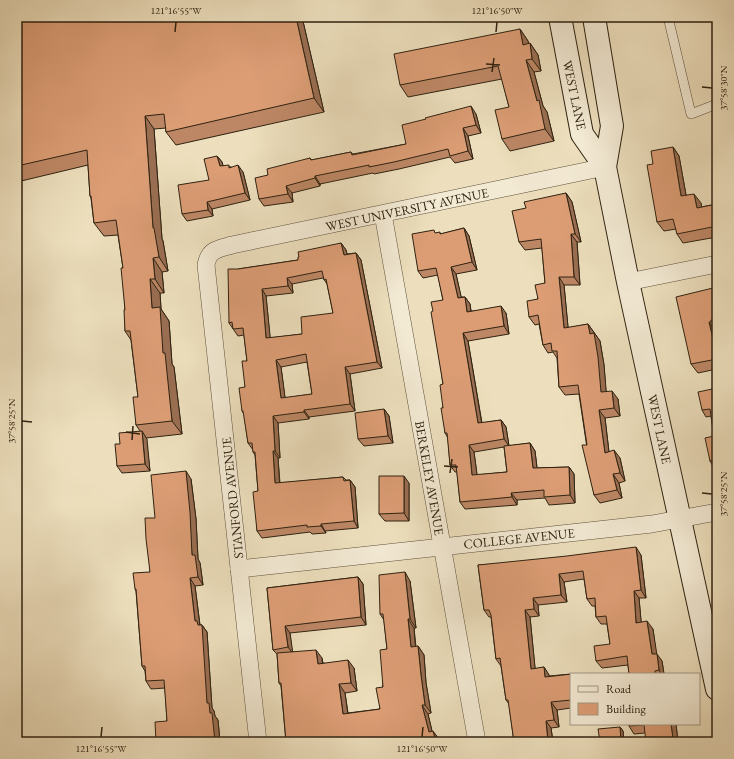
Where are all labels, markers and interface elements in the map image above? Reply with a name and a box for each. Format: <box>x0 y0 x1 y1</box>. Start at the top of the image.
text: 121°16'55"W <box>151 4 202 17</box>
text: 121°16'50"W <box>472 4 523 17</box>
street label: WEST LANE <box>559 59 590 132</box>
text: 37°58'30"N <box>717 65 730 110</box>
street label: WEST UNIVERSITY AVENUE <box>324 184 490 235</box>
street label: WEST LANE <box>644 393 675 466</box>
text: 37°58'25"N <box>5 398 18 443</box>
street label: BERKELEY AVENUE <box>411 420 448 537</box>
street label: STANFORD AVENUE <box>218 437 247 559</box>
text: 37°58'25"N <box>717 471 730 516</box>
street label: COLLEGE AVENUE <box>463 524 575 553</box>
legend <box>570 673 700 725</box>
text: Road <box>606 681 632 697</box>
text: Building <box>606 701 647 717</box>
text: 121°16'55"W <box>76 742 127 755</box>
text: 121°16'50"W <box>397 742 448 755</box>

